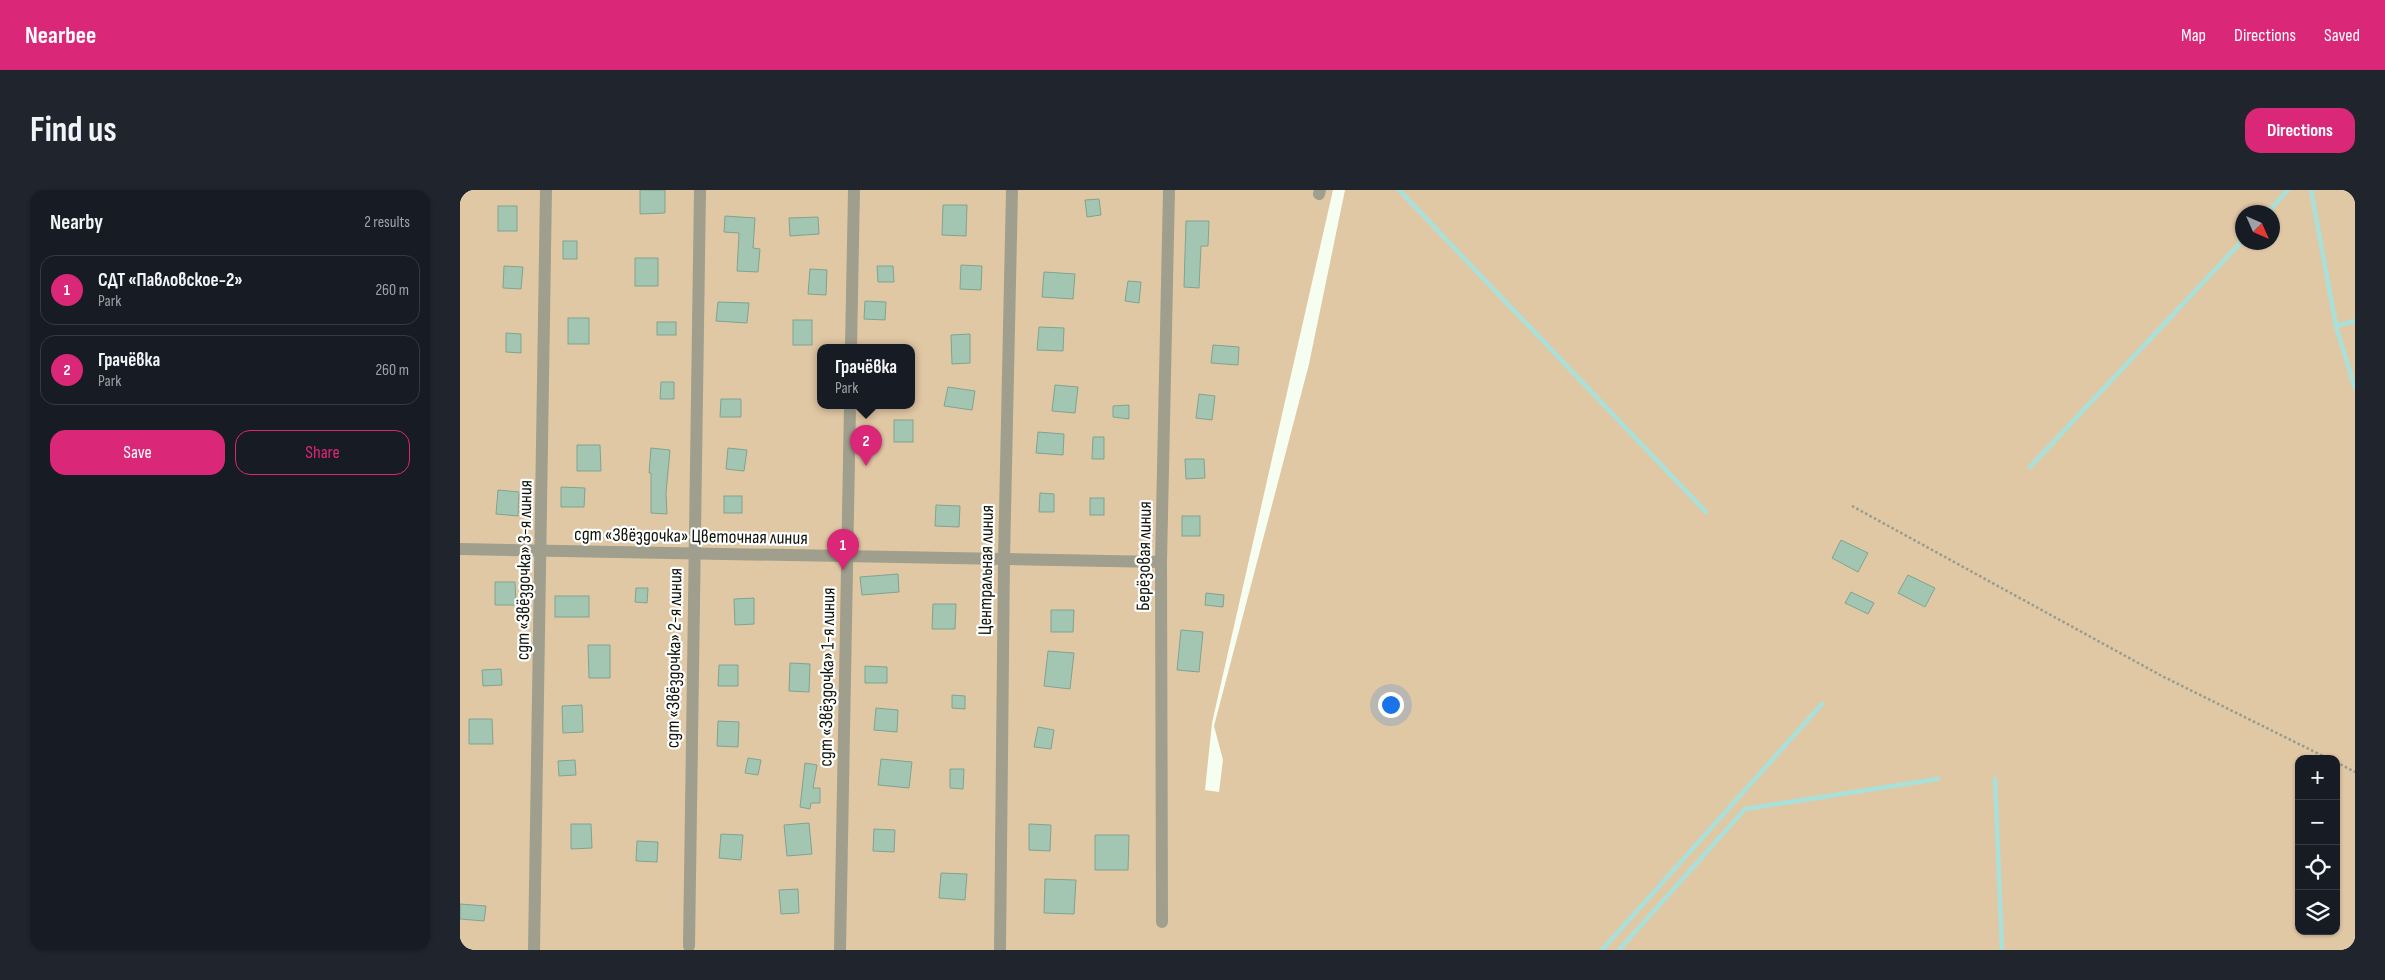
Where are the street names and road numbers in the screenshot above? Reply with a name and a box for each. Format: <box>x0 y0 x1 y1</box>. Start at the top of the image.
street label: сдт «Звёздочка» 3-я линия <box>511 480 538 660</box>
street label: Берёзовая линия <box>1132 501 1157 611</box>
street label: Центральная линия <box>974 505 999 635</box>
street label: сдт «Звёздочка» Цветочная линия <box>574 523 808 550</box>
street label: сдт «Звёздочка» 2-я линия <box>661 568 688 748</box>
street label: сдт «Звёздочка» 1-я линия <box>814 587 841 767</box>

